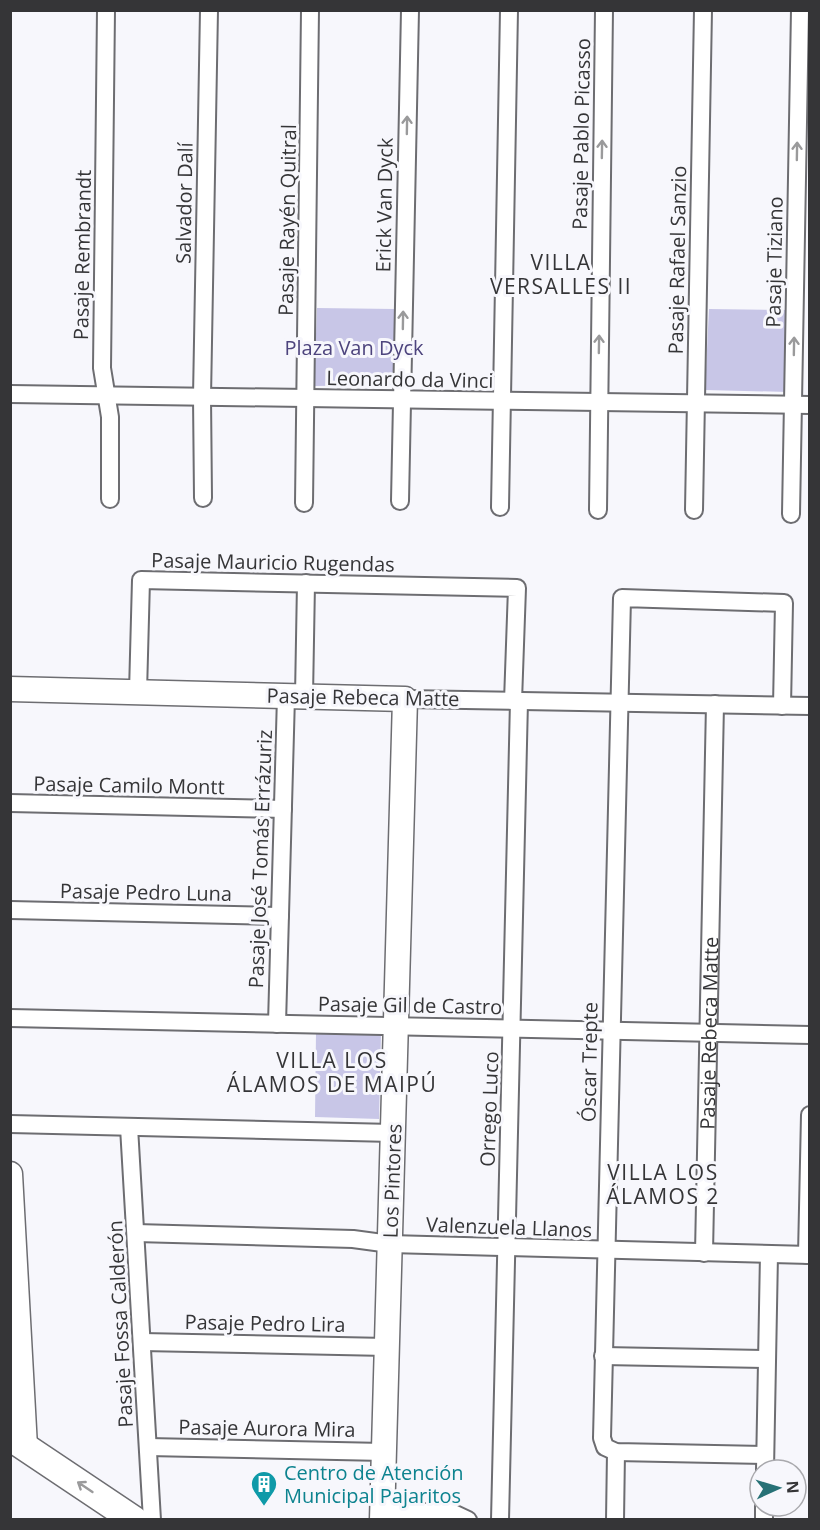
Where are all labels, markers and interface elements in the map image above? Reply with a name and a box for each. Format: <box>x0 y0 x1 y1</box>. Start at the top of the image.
street label: Pasaje Pablo Picasso <box>566 38 596 230</box>
one-way arrow <box>401 116 413 136</box>
street label: Pasaje Rayén Quitral <box>272 124 302 316</box>
street label: Erick Van Dyck <box>369 137 399 273</box>
one-way arrow <box>596 139 608 159</box>
street label: Salvador Dalí <box>169 141 199 264</box>
one-way arrow <box>792 142 803 162</box>
street label: Pasaje Rafael Sanzio <box>662 165 692 355</box>
street label: Pasaje Rembrandt <box>67 170 97 340</box>
street label: Pasaje Tiziano <box>759 196 789 328</box>
district label: VILLA VERSALLES II <box>490 248 632 300</box>
one-way arrow <box>397 311 409 331</box>
park label: Plaza Van Dyck <box>285 334 424 361</box>
one-way arrow <box>594 334 605 354</box>
one-way arrow <box>788 337 799 357</box>
street label: Leonardo da Vinci <box>326 364 494 394</box>
street label: Pasaje Mauricio Rugendas <box>151 546 395 578</box>
street label: Pasaje Rebeca Matte <box>266 682 460 712</box>
street label: Pasaje José Tomás Errázuriz <box>242 729 278 989</box>
street label: Pasaje Camilo Montt <box>33 770 225 800</box>
street label: Pasaje Pedro Luna <box>60 877 232 907</box>
street label: Pasaje Rebeca Matte <box>693 936 724 1130</box>
street label: Pasaje Gil de Castro <box>318 990 502 1020</box>
street label: Óscar Trepte <box>574 1002 604 1122</box>
district label: VILLA LOS ÁLAMOS DE MAIPÚ <box>227 1046 437 1098</box>
street label: Orrego Luco <box>473 1051 505 1167</box>
street label: Los Pintores <box>377 1123 407 1239</box>
district label: VILLA LOS ÁLAMOS 2 <box>606 1158 720 1210</box>
street label: Valenzuela Llanos <box>425 1211 593 1243</box>
street label: Pasaje Fossa Calderón <box>101 1220 139 1428</box>
street label: Pasaje Pedro Lira <box>184 1308 346 1338</box>
street label: Pasaje Aurora Mira <box>178 1413 356 1443</box>
north arrow <box>748 1458 808 1518</box>
place label: Centro de Atención Municipal Pajaritos <box>284 1459 463 1509</box>
building icon: Centro de Atención Municipal Pajaritos <box>249 1469 279 1507</box>
text: N <box>782 1480 804 1494</box>
one-way arrow <box>78 1481 94 1493</box>

